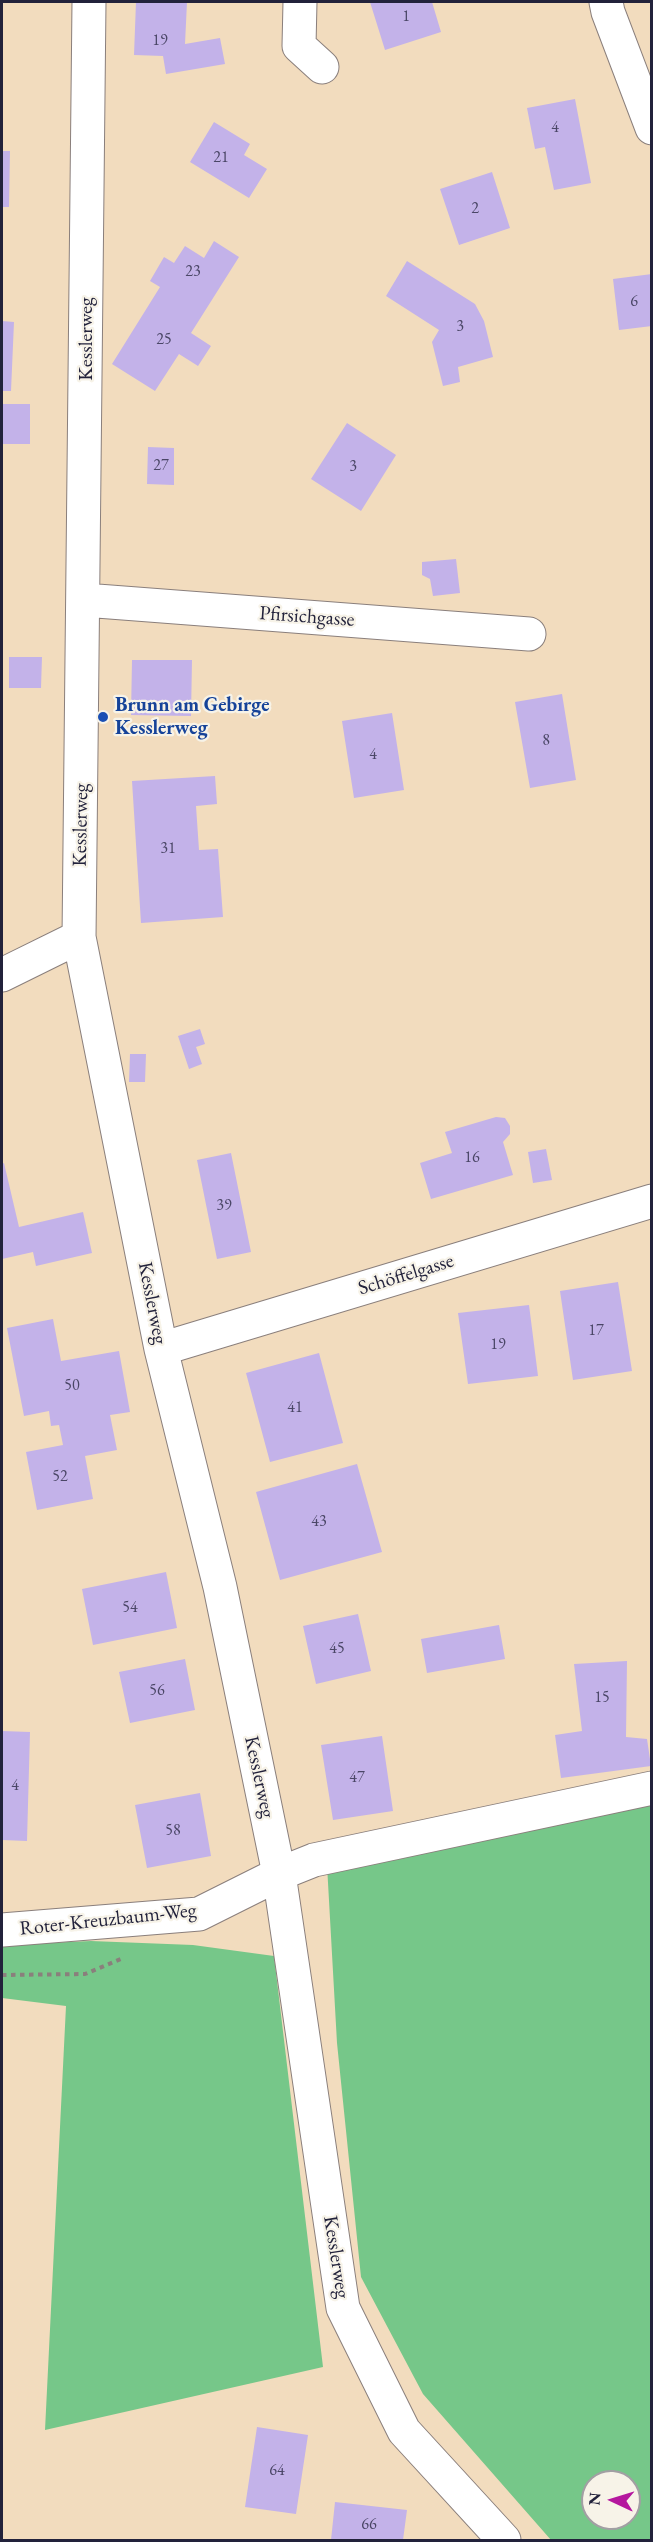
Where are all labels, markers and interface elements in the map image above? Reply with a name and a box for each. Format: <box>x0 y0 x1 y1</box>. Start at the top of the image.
house number: 1 <box>402 7 410 27</box>
house number: 19 <box>152 31 168 51</box>
house number: 4 <box>551 118 559 138</box>
house number: 21 <box>213 148 229 168</box>
house number: 2 <box>471 199 479 219</box>
house number: 23 <box>185 262 201 282</box>
house number: 6 <box>630 292 638 312</box>
street label: Kesslerweg <box>75 297 99 381</box>
house number: 3 <box>456 317 464 337</box>
house number: 25 <box>156 330 172 350</box>
house number: 27 <box>153 456 169 476</box>
house number: 3 <box>349 457 357 477</box>
street label: Pfirsichgasse <box>259 602 355 632</box>
place label: Brunn am Gebirge Kesslerweg <box>115 694 270 741</box>
marker: Brunn am Gebirge Kesslerweg <box>96 710 110 724</box>
house number: 8 <box>542 731 550 751</box>
house number: 4 <box>369 745 377 765</box>
street label: Kesslerweg <box>68 783 94 867</box>
house number: 31 <box>160 839 176 859</box>
house number: 16 <box>464 1148 480 1168</box>
house number: 39 <box>216 1196 232 1216</box>
street label: Schöffelgasse <box>355 1249 457 1301</box>
street label: Kesslerweg <box>132 1260 172 1346</box>
house number: 17 <box>588 1321 604 1341</box>
house number: 19 <box>490 1335 506 1355</box>
house number: 50 <box>64 1376 80 1396</box>
house number: 41 <box>287 1398 303 1418</box>
house number: 52 <box>52 1467 68 1487</box>
house number: 43 <box>311 1512 327 1532</box>
house number: 54 <box>122 1598 138 1618</box>
house number: 45 <box>329 1639 345 1659</box>
house number: 56 <box>149 1681 165 1701</box>
house number: 15 <box>594 1688 610 1708</box>
street label: Kesslerweg <box>239 1734 279 1820</box>
house number: 47 <box>349 1768 365 1788</box>
house number: 4 <box>11 1776 19 1796</box>
house number: 58 <box>165 1821 181 1841</box>
street label: Roter-Kreuzbaum-Weg <box>19 1899 197 1941</box>
street label: Kesslerweg <box>318 2214 354 2300</box>
house number: 64 <box>269 2461 285 2481</box>
north arrow <box>581 2470 641 2530</box>
text: N <box>584 2492 605 2506</box>
house number: 66 <box>361 2515 377 2535</box>

